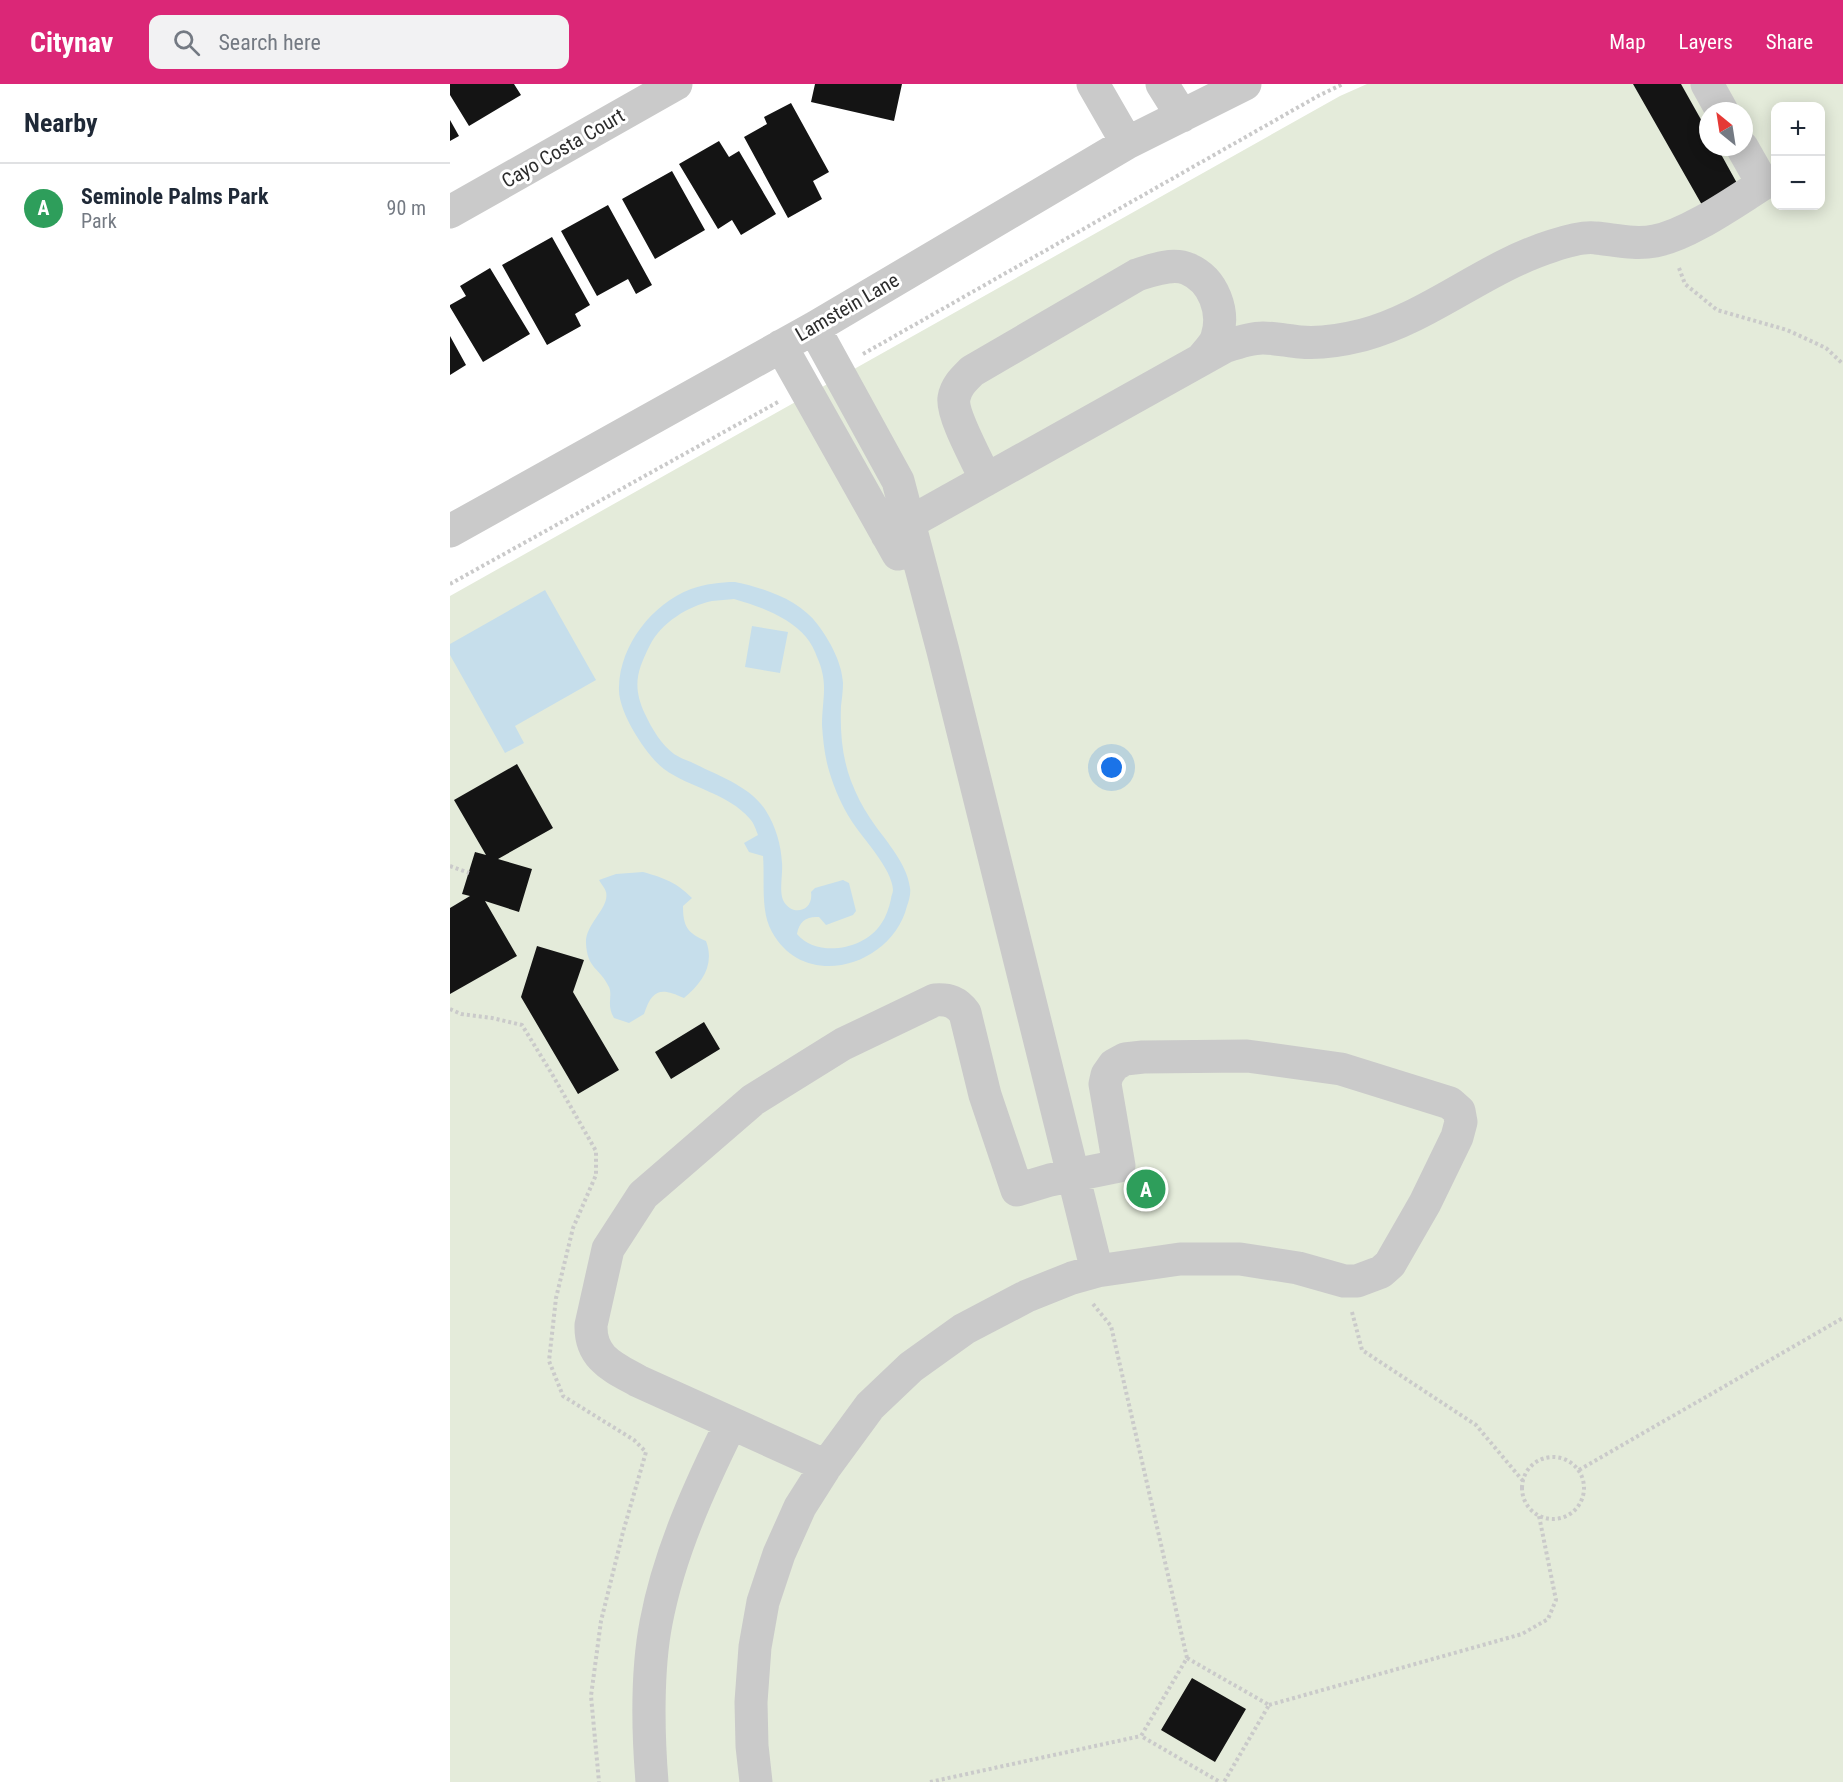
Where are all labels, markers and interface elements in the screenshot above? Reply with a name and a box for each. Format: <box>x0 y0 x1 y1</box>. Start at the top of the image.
search box <box>149 15 569 69</box>
text: Citynav <box>30 26 113 59</box>
icon: search <box>170 26 203 59</box>
text: Search here <box>218 30 321 55</box>
text: Map <box>1609 30 1646 54</box>
text: Layers <box>1679 30 1733 54</box>
text: Share <box>1766 30 1813 54</box>
north arrow <box>1699 102 1753 156</box>
map controls <box>1771 102 1825 210</box>
button: + <box>1771 102 1825 156</box>
street label: Cayo Costa Court <box>497 103 629 193</box>
text: Nearby <box>24 108 98 138</box>
button: − <box>1771 156 1825 210</box>
text: Seminole Palms Park <box>81 184 268 209</box>
text: A <box>38 196 49 220</box>
text: 90 m <box>387 196 426 220</box>
text: Park <box>81 209 117 233</box>
street label: Lamstein Lane <box>791 268 903 346</box>
your location <box>1097 753 1126 782</box>
pin: A <box>1126 1166 1166 1212</box>

